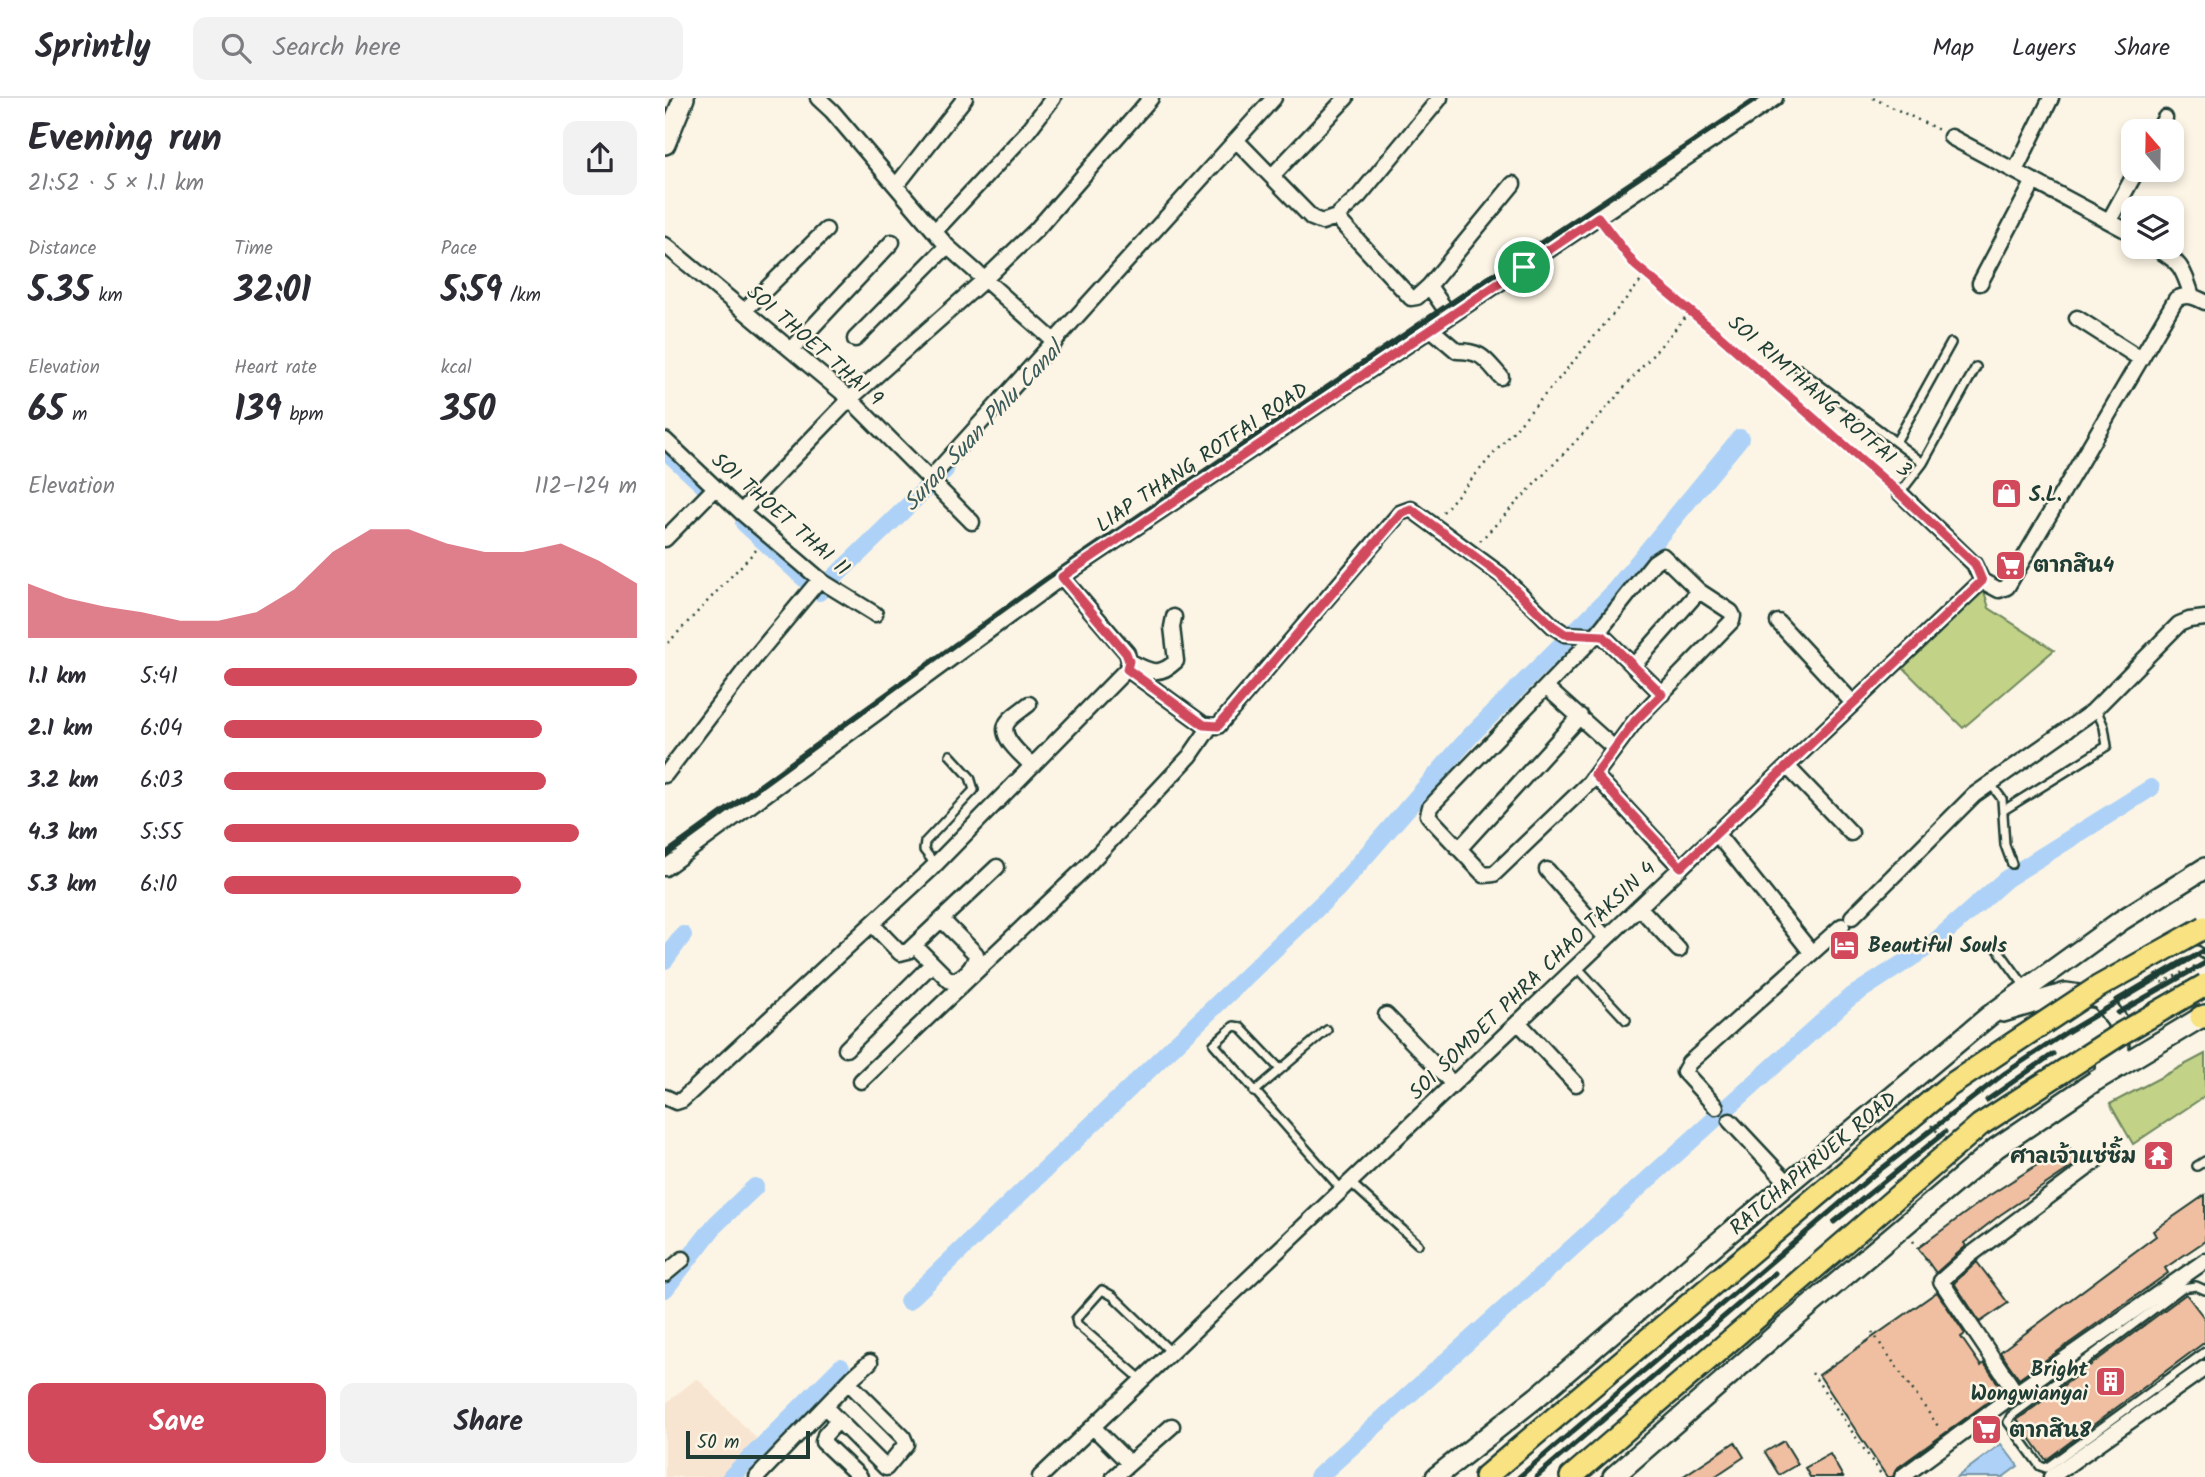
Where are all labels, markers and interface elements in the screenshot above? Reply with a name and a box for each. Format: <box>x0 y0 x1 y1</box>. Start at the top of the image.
search box <box>193 17 683 80</box>
text: Sprintly <box>35 22 151 75</box>
text: Search here <box>273 27 401 69</box>
icon: search <box>217 29 255 67</box>
text: Map <box>1932 29 1974 68</box>
text: Layers <box>2012 29 2076 68</box>
text: Share <box>2114 29 2170 68</box>
text: Evening run <box>28 110 222 170</box>
north arrow <box>2121 119 2184 182</box>
map controls <box>2121 119 2184 259</box>
button: share <box>563 121 637 195</box>
text: 21:52 · 5 × 1.1 km <box>28 166 204 202</box>
button: layers <box>2121 196 2184 259</box>
text: Distance <box>28 234 96 264</box>
text: Time <box>234 234 273 264</box>
text: Pace <box>441 234 477 264</box>
pin <box>1494 237 1554 297</box>
icon: arrive <box>1505 248 1543 286</box>
text: 5.35 <box>28 264 91 320</box>
text: 32:01 <box>234 264 311 320</box>
text: 5:59 <box>441 264 502 320</box>
street label: SOI THOET THAI 9 <box>738 277 890 415</box>
text: km <box>91 281 123 311</box>
text: /km <box>502 281 541 311</box>
street label: SOI RIMTHANG ROTFAI 3 <box>1720 308 1918 487</box>
water label: Surao Suan Phlu Canal <box>895 331 1075 520</box>
text: Elevation <box>28 353 100 383</box>
text: Heart rate <box>234 353 317 383</box>
text: kcal <box>441 353 472 383</box>
street label: LIAP THANG ROTFAI ROAD <box>1090 374 1316 542</box>
text: 65 <box>28 383 65 439</box>
text: 139 <box>234 383 282 439</box>
text: 350 <box>441 383 495 439</box>
text: m <box>65 400 87 430</box>
text: bpm <box>282 400 324 430</box>
street label: SOI THOET THAI 11 <box>703 445 857 585</box>
text: Elevation <box>28 469 115 505</box>
text: 112–124 m <box>534 469 637 505</box>
shop icon: S.L. <box>1989 477 2023 511</box>
place label: S.L. <box>2029 479 2062 512</box>
supermarket icon: ตากสิน4 <box>1993 548 2027 582</box>
place label: ตากสิน4 <box>2033 550 2115 583</box>
text: 1.1 km <box>28 659 86 695</box>
text: 5:41 <box>140 659 178 695</box>
text: 2.1 km <box>28 711 93 747</box>
text: 6:04 <box>140 711 183 747</box>
text: 3.2 km <box>28 763 98 799</box>
text: 6:03 <box>140 763 183 799</box>
text: 4.3 km <box>28 815 98 851</box>
text: 5:55 <box>140 815 183 851</box>
street label: SOI SOMDET PHRA CHAO TAKSIN 4 <box>1402 854 1664 1109</box>
text: 5.3 km <box>28 867 97 903</box>
text: 6:10 <box>140 867 177 903</box>
hotel icon: Beautiful Souls <box>1828 928 1862 962</box>
place label: Beautiful Souls <box>1868 930 2007 963</box>
street label: RATCHAPHRUEK ROAD <box>1723 1084 1905 1244</box>
place label: ศาลเจ้าแซ่ซิ้ม <box>2010 1136 2136 1174</box>
temple icon: ศาลเจ้าแซ่ซิ้ม <box>2142 1139 2176 1173</box>
place label: Bright Wongwianyai <box>1970 1354 2089 1411</box>
building icon: Bright Wongwianyai <box>2094 1364 2128 1398</box>
button: Save <box>28 1383 326 1463</box>
button: Share <box>340 1383 637 1463</box>
supermarket icon: ตากสิน8 <box>1969 1413 2003 1447</box>
place label: ตากสิน8 <box>2009 1415 2092 1448</box>
scale bar <box>686 1428 810 1460</box>
text: 50 m <box>697 1428 739 1458</box>

